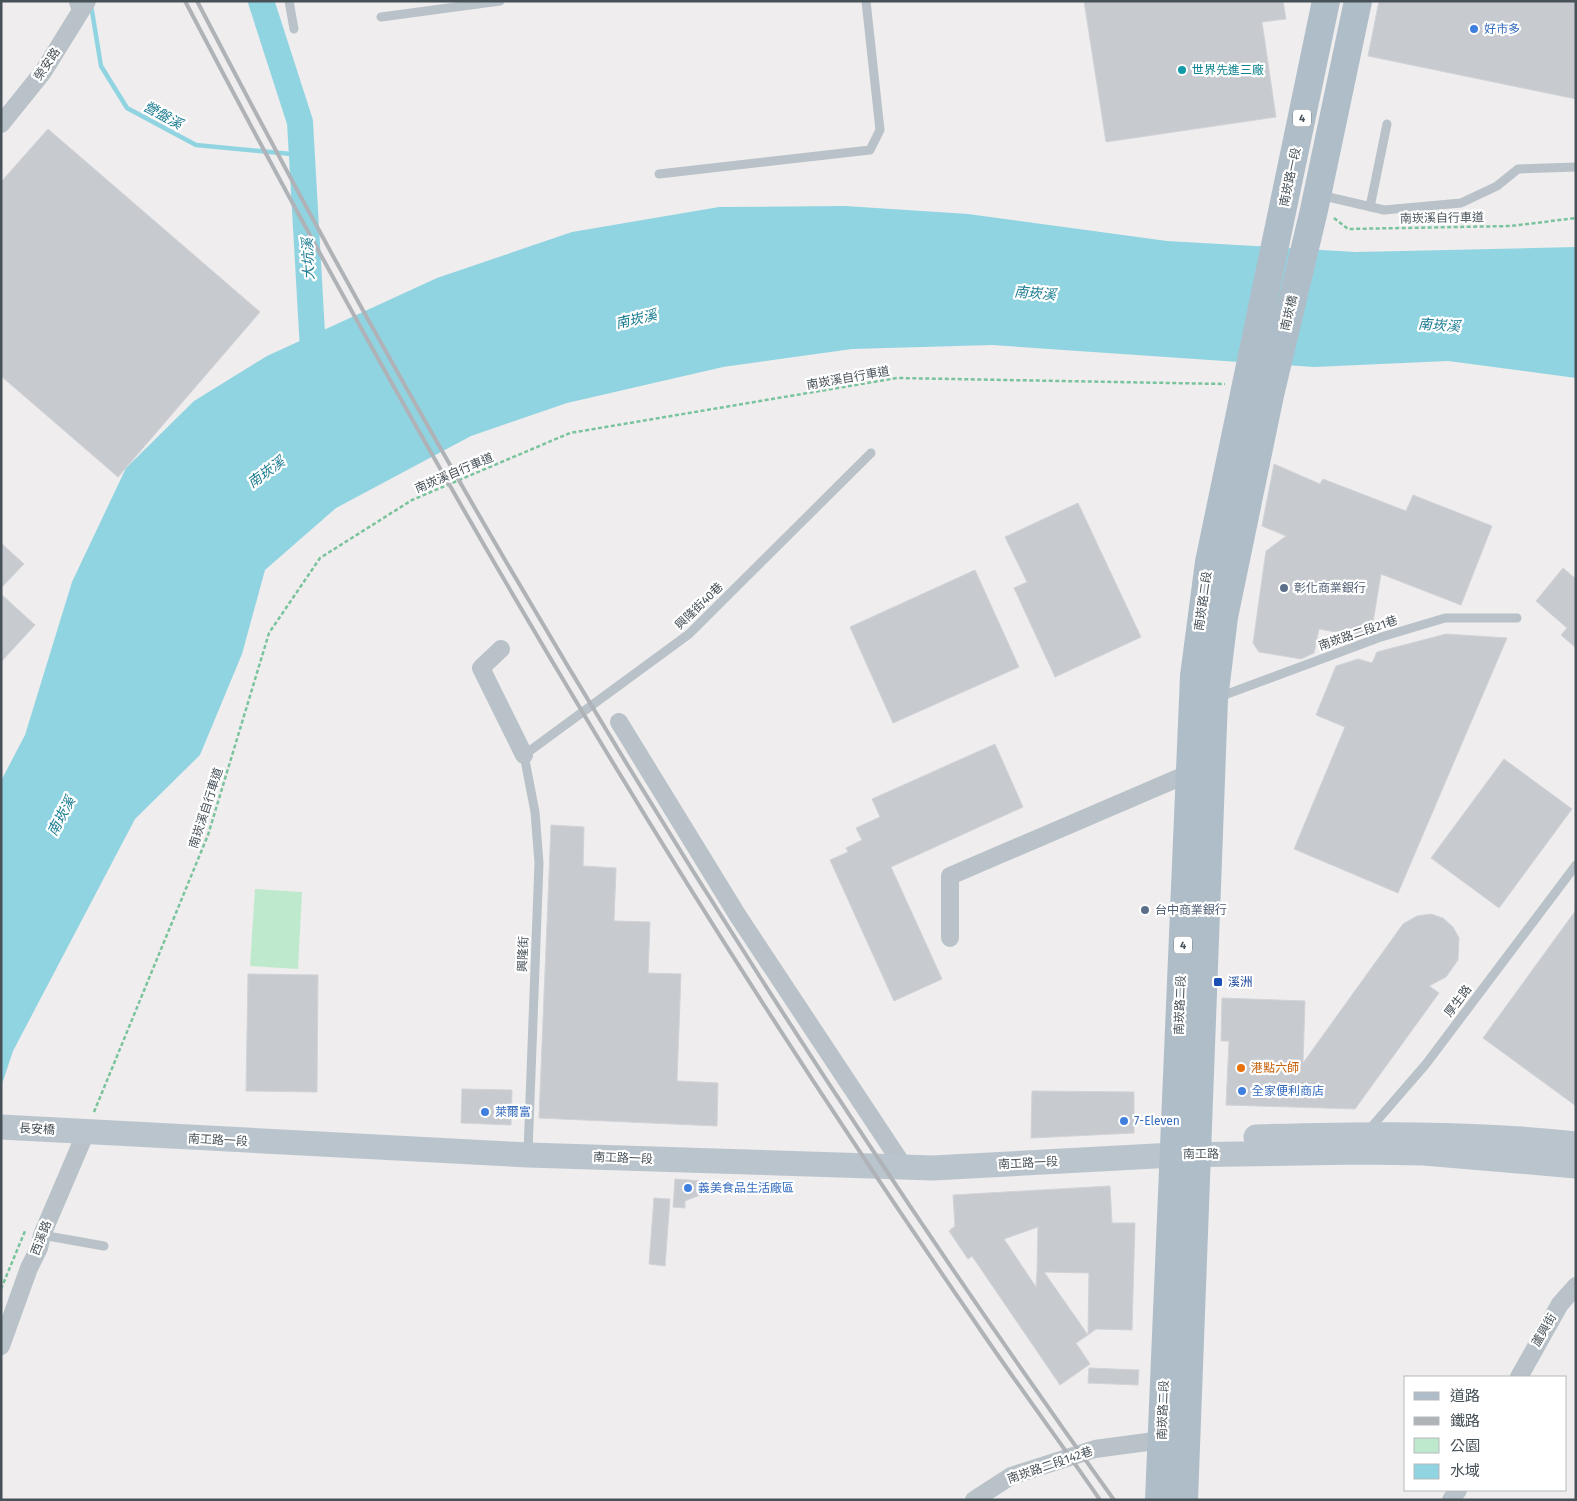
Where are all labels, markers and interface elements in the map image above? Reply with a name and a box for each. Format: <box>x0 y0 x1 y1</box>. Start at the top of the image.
place label: 好市多 <box>1484 22 1520 36</box>
marker: 好市多 <box>1468 23 1480 35</box>
street label: 榮安路 <box>31 45 63 83</box>
place label: 世界先進三廠 <box>1192 63 1264 77</box>
marker: 世界先進三廠 <box>1176 64 1188 76</box>
water label: 營盤溪 <box>140 98 187 134</box>
road number: 4 <box>1293 110 1311 126</box>
street label: 南崁路一段 <box>1277 146 1303 208</box>
street label: 南崁溪自行車道 <box>1400 210 1484 226</box>
water label: 大坑溪 <box>299 236 318 280</box>
water label: 南崁溪 <box>1013 283 1059 304</box>
street label: 南崁橋 <box>1278 294 1300 332</box>
water label: 南崁溪 <box>614 306 660 332</box>
water label: 南崁溪 <box>1417 316 1463 336</box>
street label: 南崁溪自行車道 <box>805 364 891 392</box>
street label: 南崁溪自行車道 <box>413 450 495 496</box>
water label: 南崁溪 <box>244 452 290 492</box>
street label: 南崁路二段 <box>1192 570 1214 632</box>
street label: 興隆街40巷 <box>672 580 726 632</box>
place label: 彰化商業銀行 <box>1294 581 1366 595</box>
marker: 彰化商業銀行 <box>1278 582 1290 594</box>
street label: 南崁路二段21巷 <box>1317 613 1399 653</box>
street label: 南崁溪自行車道 <box>186 766 226 850</box>
water label: 南崁溪 <box>44 792 80 839</box>
place label: 台中商業銀行 <box>1155 903 1227 917</box>
marker: 台中商業銀行 <box>1139 904 1151 916</box>
street label: 興隆街 <box>515 936 531 972</box>
road number: 4 <box>1174 936 1192 954</box>
street label: 南崁路二段 <box>1172 975 1188 1035</box>
place label: 溪洲 <box>1228 975 1252 989</box>
marker: 溪洲 <box>1212 976 1224 988</box>
street label: 厚生路 <box>1442 982 1474 1020</box>
place label: 港點六師 <box>1251 1061 1299 1075</box>
marker: 港點六師 <box>1235 1062 1247 1074</box>
place label: 全家便利商店 <box>1252 1084 1324 1098</box>
marker: 全家便利商店 <box>1236 1085 1248 1097</box>
place label: 萊爾富 <box>495 1105 531 1119</box>
marker: 萊爾富 <box>479 1106 491 1118</box>
place label: 7-Eleven <box>1134 1114 1180 1128</box>
marker: 7-Eleven <box>1118 1115 1130 1127</box>
street label: 長安橋 <box>19 1121 55 1137</box>
street label: 南工路一段 <box>188 1131 248 1149</box>
street label: 南工路 <box>1183 1147 1219 1161</box>
street label: 南工路一段 <box>593 1150 653 1166</box>
street label: 南工路一段 <box>998 1154 1058 1172</box>
place label: 義美食品生活廠區 <box>698 1181 794 1195</box>
marker: 義美食品生活廠區 <box>682 1182 694 1194</box>
street label: 西溪路 <box>28 1219 54 1257</box>
street label: 蘆興街 <box>1529 1311 1559 1349</box>
legend <box>1404 1376 1567 1491</box>
street label: 南崁路二段 <box>1155 1380 1171 1440</box>
text: 道路 <box>1450 1387 1480 1405</box>
text: 鐵路 <box>1450 1412 1480 1430</box>
text: 公園 <box>1450 1437 1480 1455</box>
street label: 南崁路二段142巷 <box>1006 1444 1094 1486</box>
text: 水域 <box>1450 1462 1480 1480</box>

